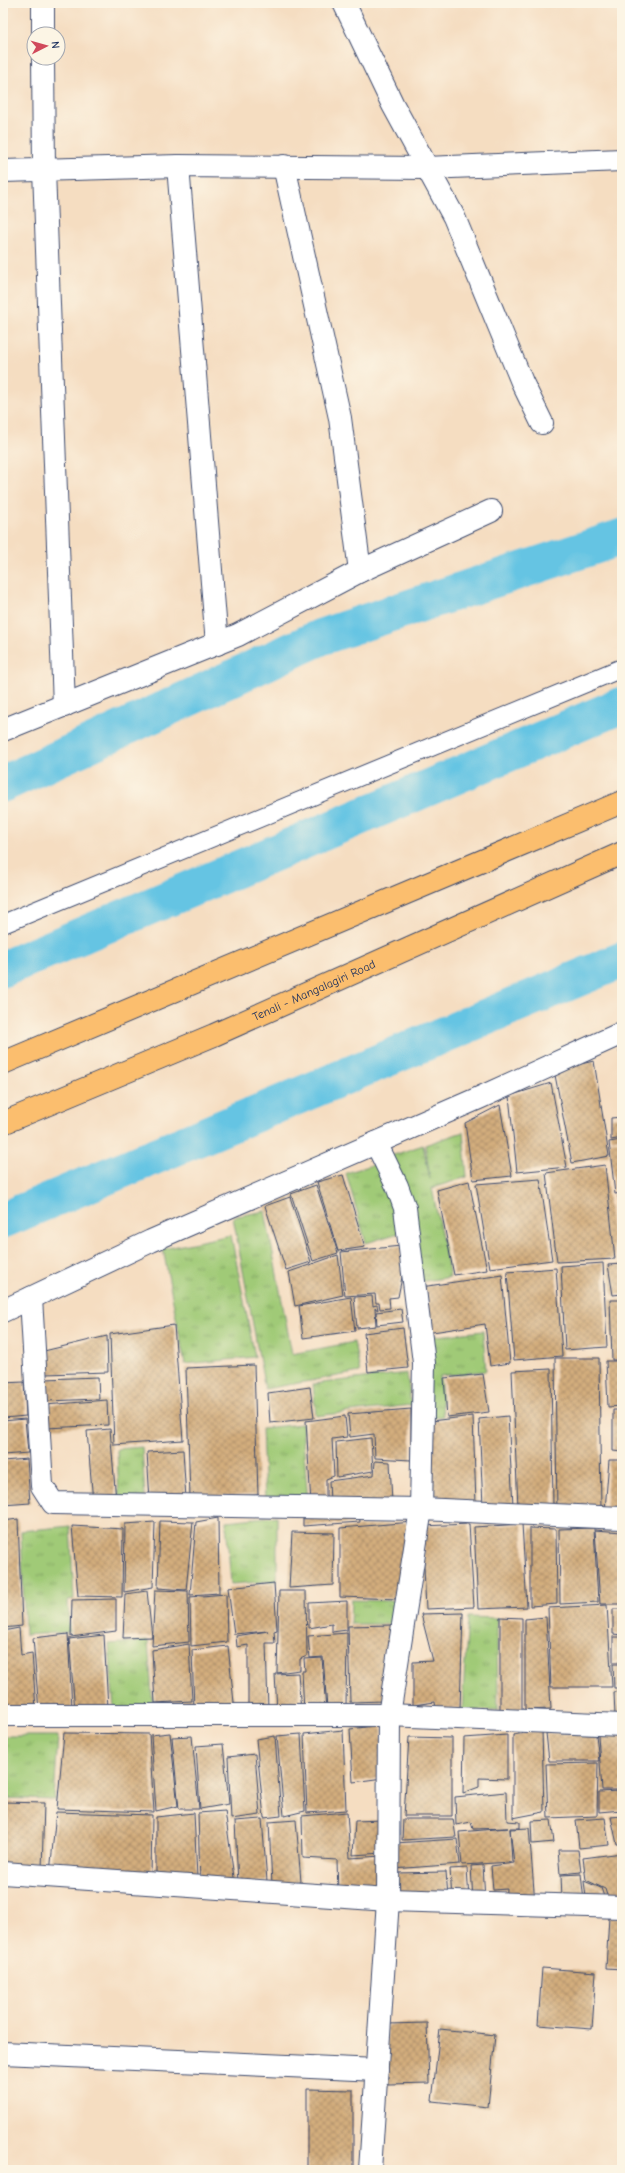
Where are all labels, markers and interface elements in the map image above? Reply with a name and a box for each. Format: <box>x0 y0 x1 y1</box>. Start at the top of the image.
north arrow <box>26 26 66 66</box>
text: N <box>49 41 62 49</box>
street label: Tenali - Mangalagiri Road <box>250 957 378 1024</box>

